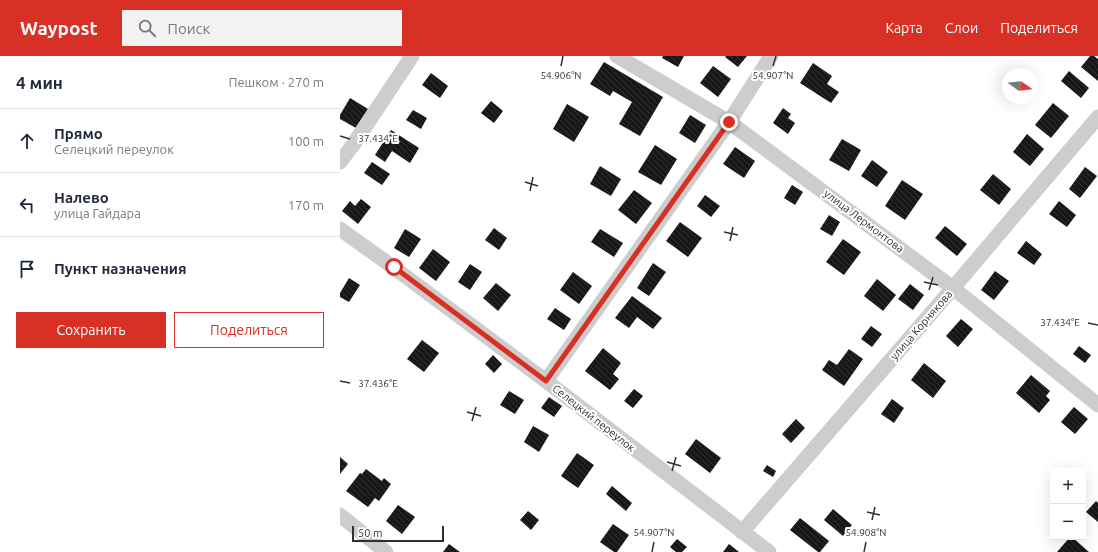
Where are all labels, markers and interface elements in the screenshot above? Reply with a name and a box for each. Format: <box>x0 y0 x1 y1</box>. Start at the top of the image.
search box <box>122 10 402 46</box>
text: Waypost <box>20 17 98 39</box>
icon: search <box>136 17 158 39</box>
text: Поиск <box>168 20 210 37</box>
text: Карта <box>885 20 923 36</box>
text: Слои <box>945 20 978 36</box>
text: Поделиться <box>1000 20 1078 36</box>
north arrow <box>1002 68 1038 104</box>
text: 54.906°N <box>540 70 582 81</box>
text: 54.907°N <box>752 70 794 81</box>
text: 4 мин <box>16 73 63 92</box>
text: Пешком · 270 m <box>228 75 324 89</box>
route end <box>720 113 738 131</box>
text: Прямо <box>54 125 103 142</box>
icon: ahead <box>16 130 38 152</box>
text: 37.434°E <box>358 133 398 144</box>
text: 100 m <box>288 134 324 148</box>
text: Селецкий переулок <box>54 142 174 156</box>
street label: улица Лермонтова <box>822 187 906 255</box>
text: Налево <box>54 189 109 206</box>
icon: left <box>16 194 38 216</box>
text: 170 m <box>288 198 324 212</box>
text: улица Гайдара <box>54 206 141 220</box>
icon: arrive <box>16 258 38 280</box>
route start <box>385 258 403 276</box>
text: Пункт назначения <box>54 260 187 277</box>
street label: улица Корнякова <box>888 288 954 362</box>
button: Сохранить <box>16 312 166 348</box>
button: Поделиться <box>174 312 324 348</box>
text: 37.434°E <box>1040 317 1080 328</box>
text: 37.436°E <box>358 378 398 389</box>
street label: Селецкий переулок <box>550 382 638 454</box>
map controls <box>1050 468 1086 540</box>
button: + <box>1050 468 1086 504</box>
button: − <box>1050 504 1086 540</box>
scale bar <box>352 524 444 543</box>
text: 50 m <box>358 527 382 539</box>
text: 54.907°N <box>633 527 675 538</box>
text: 54.908°N <box>845 527 887 538</box>

